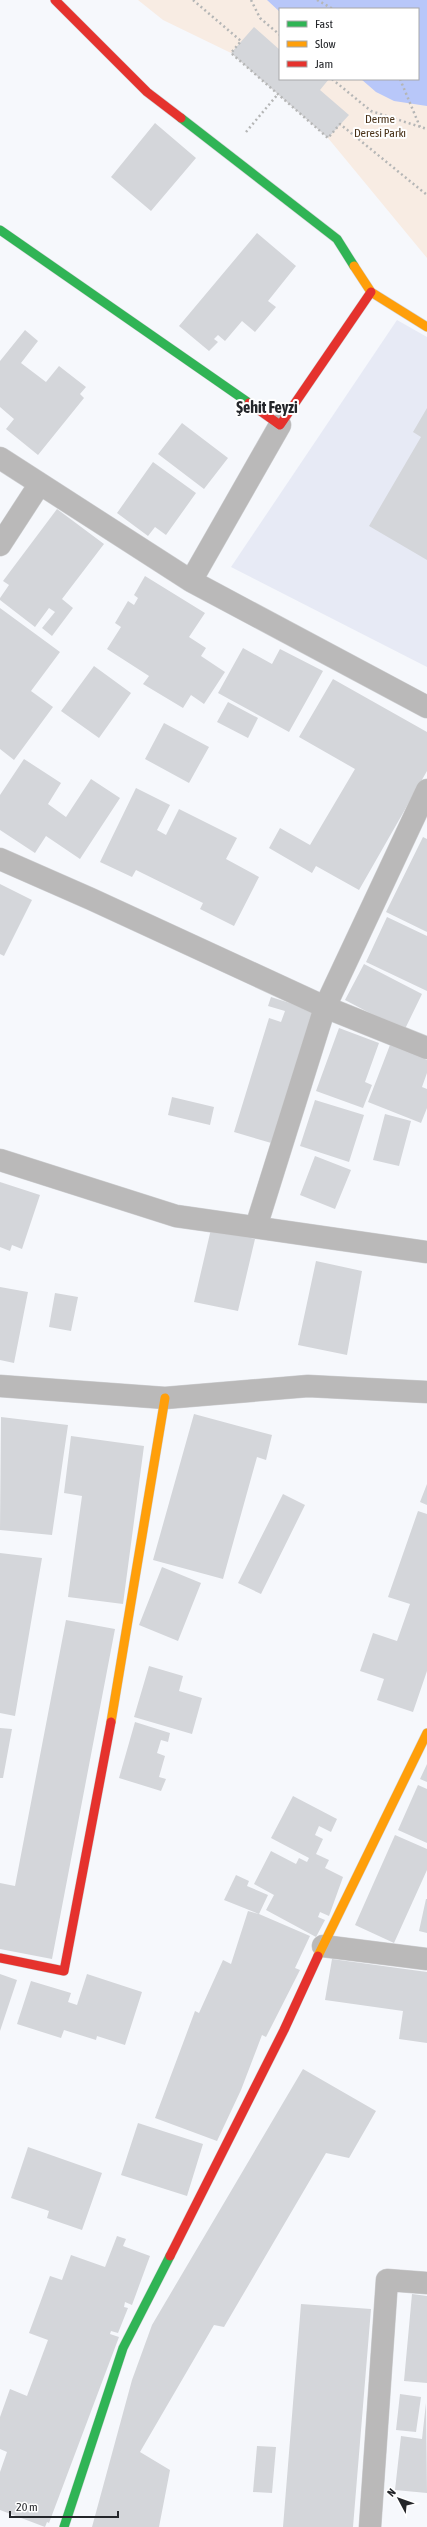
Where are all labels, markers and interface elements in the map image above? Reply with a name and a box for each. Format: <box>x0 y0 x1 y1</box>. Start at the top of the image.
legend <box>279 8 419 80</box>
text: Fast <box>315 17 333 31</box>
text: Slow <box>315 37 336 51</box>
text: Jam <box>315 57 333 71</box>
park label: Derme Deresi Parkı <box>354 112 406 140</box>
district label: Şehit Feyzi <box>236 398 298 416</box>
north arrow <box>379 2479 419 2519</box>
text: N <box>385 2486 398 2499</box>
scale bar <box>10 2493 118 2519</box>
text: 20 m <box>16 2500 38 2514</box>

